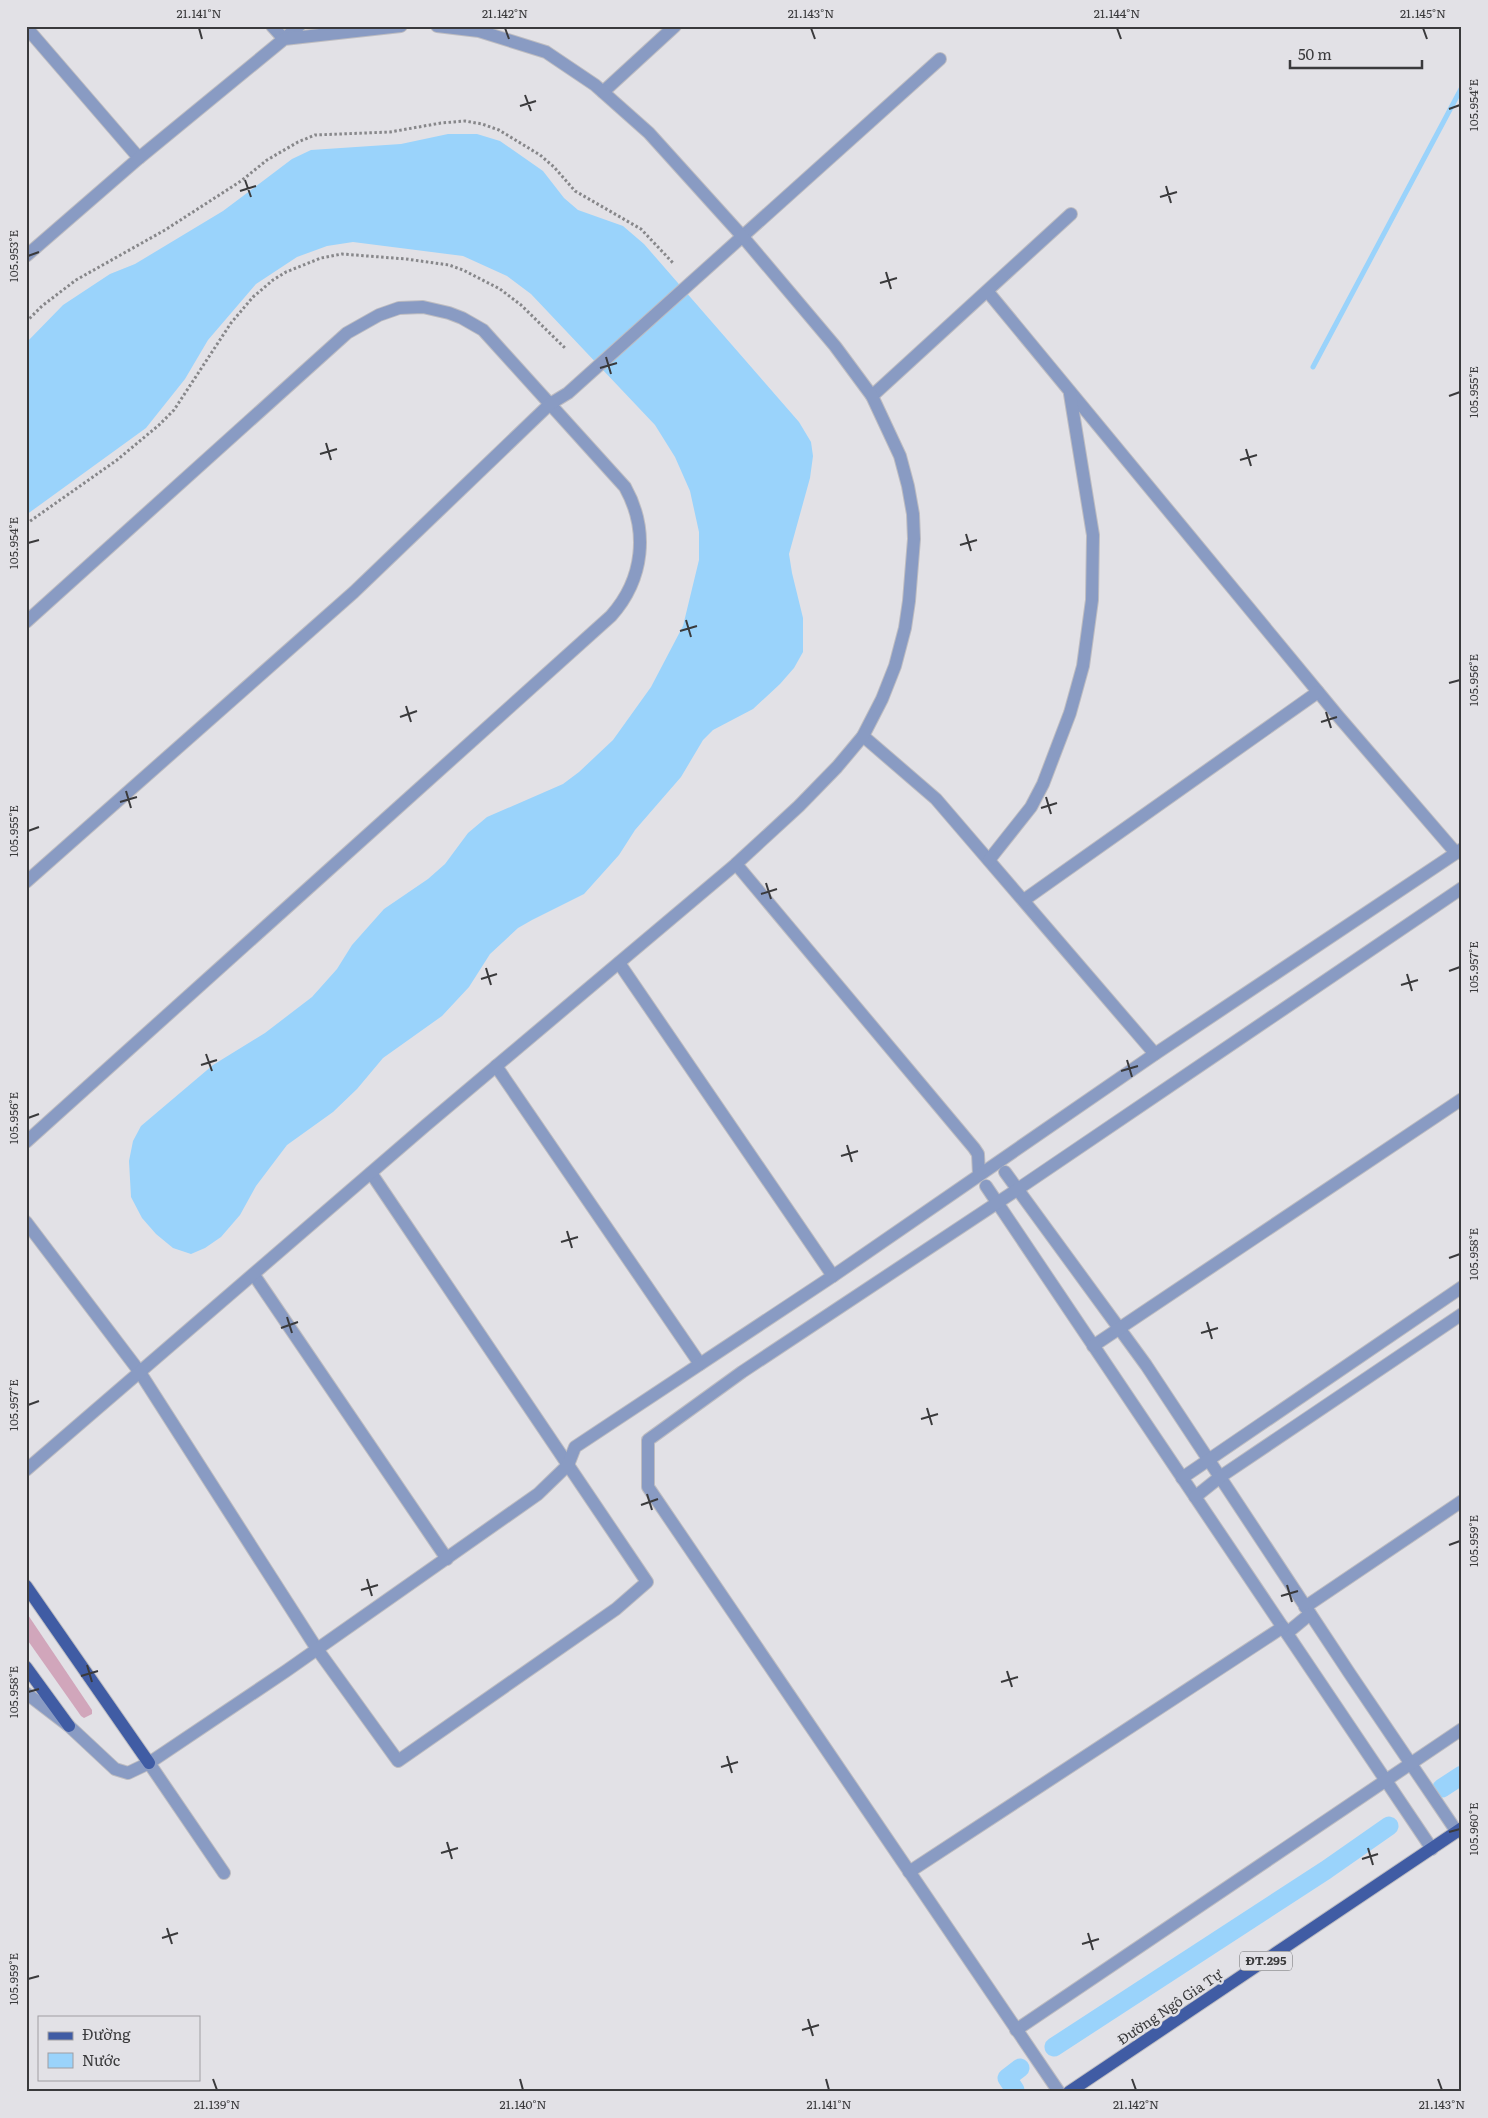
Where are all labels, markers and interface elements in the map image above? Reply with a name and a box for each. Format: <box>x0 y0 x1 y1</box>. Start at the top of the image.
text: 21.141°N <box>177 4 221 22</box>
text: 21.142°N <box>482 4 528 22</box>
text: 21.143°N <box>788 4 834 22</box>
text: 21.144°N <box>1094 4 1140 22</box>
text: 21.145°N <box>1400 4 1446 22</box>
scale bar <box>1290 38 1423 70</box>
text: 50 m <box>1298 42 1332 65</box>
text: 105.954°E <box>1464 79 1482 131</box>
text: 105.953°E <box>4 229 22 282</box>
text: 105.955°E <box>1464 366 1482 418</box>
text: 105.954°E <box>4 517 22 569</box>
text: 105.956°E <box>1464 653 1482 706</box>
text: 105.955°E <box>4 805 22 857</box>
text: 105.957°E <box>1464 941 1482 993</box>
text: 105.956°E <box>4 1091 22 1144</box>
text: 105.958°E <box>1464 1227 1482 1280</box>
text: 105.957°E <box>4 1379 22 1431</box>
text: 105.959°E <box>1464 1515 1482 1567</box>
text: 105.958°E <box>4 1665 22 1718</box>
text: 105.960°E <box>1464 1802 1482 1856</box>
road number: ĐT.295 <box>1240 1952 1292 1970</box>
text: 105.959°E <box>4 1953 22 2005</box>
street label: Đường Ngô Gia Tự <box>1113 1963 1226 2049</box>
legend <box>38 2016 200 2080</box>
text: Đường <box>82 2022 131 2045</box>
text: Nước <box>82 2048 121 2071</box>
text: 21.139°N <box>194 2095 240 2113</box>
text: 21.140°N <box>500 2095 546 2113</box>
text: 21.141°N <box>807 2095 851 2113</box>
text: 21.142°N <box>1113 2095 1159 2113</box>
text: 21.143°N <box>1419 2095 1465 2113</box>

